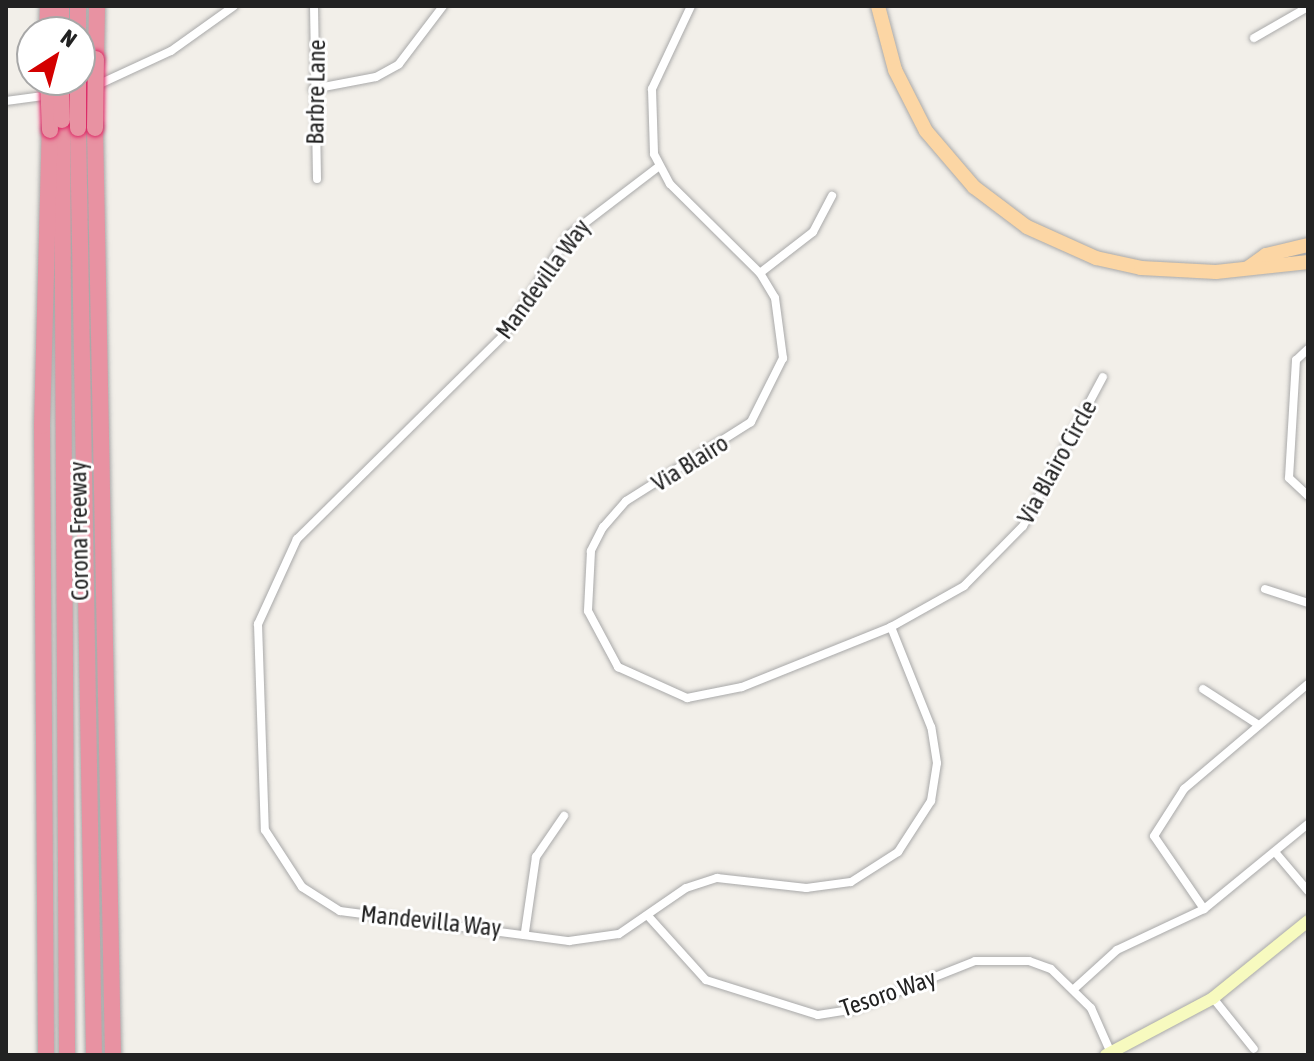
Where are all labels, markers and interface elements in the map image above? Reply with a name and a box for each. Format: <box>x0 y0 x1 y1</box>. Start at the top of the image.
north arrow <box>16 16 96 96</box>
text: N <box>56 24 82 53</box>
street label: Barbre Lane <box>301 39 331 145</box>
street label: Mandevilla Way <box>490 213 596 345</box>
street label: Via Blairo Circle <box>1011 395 1103 529</box>
street label: Via Blairo <box>647 428 733 498</box>
street label: Corona Freeway <box>63 461 95 601</box>
street label: Mandevilla Way <box>359 899 503 943</box>
street label: Tesoro Way <box>836 963 940 1023</box>

